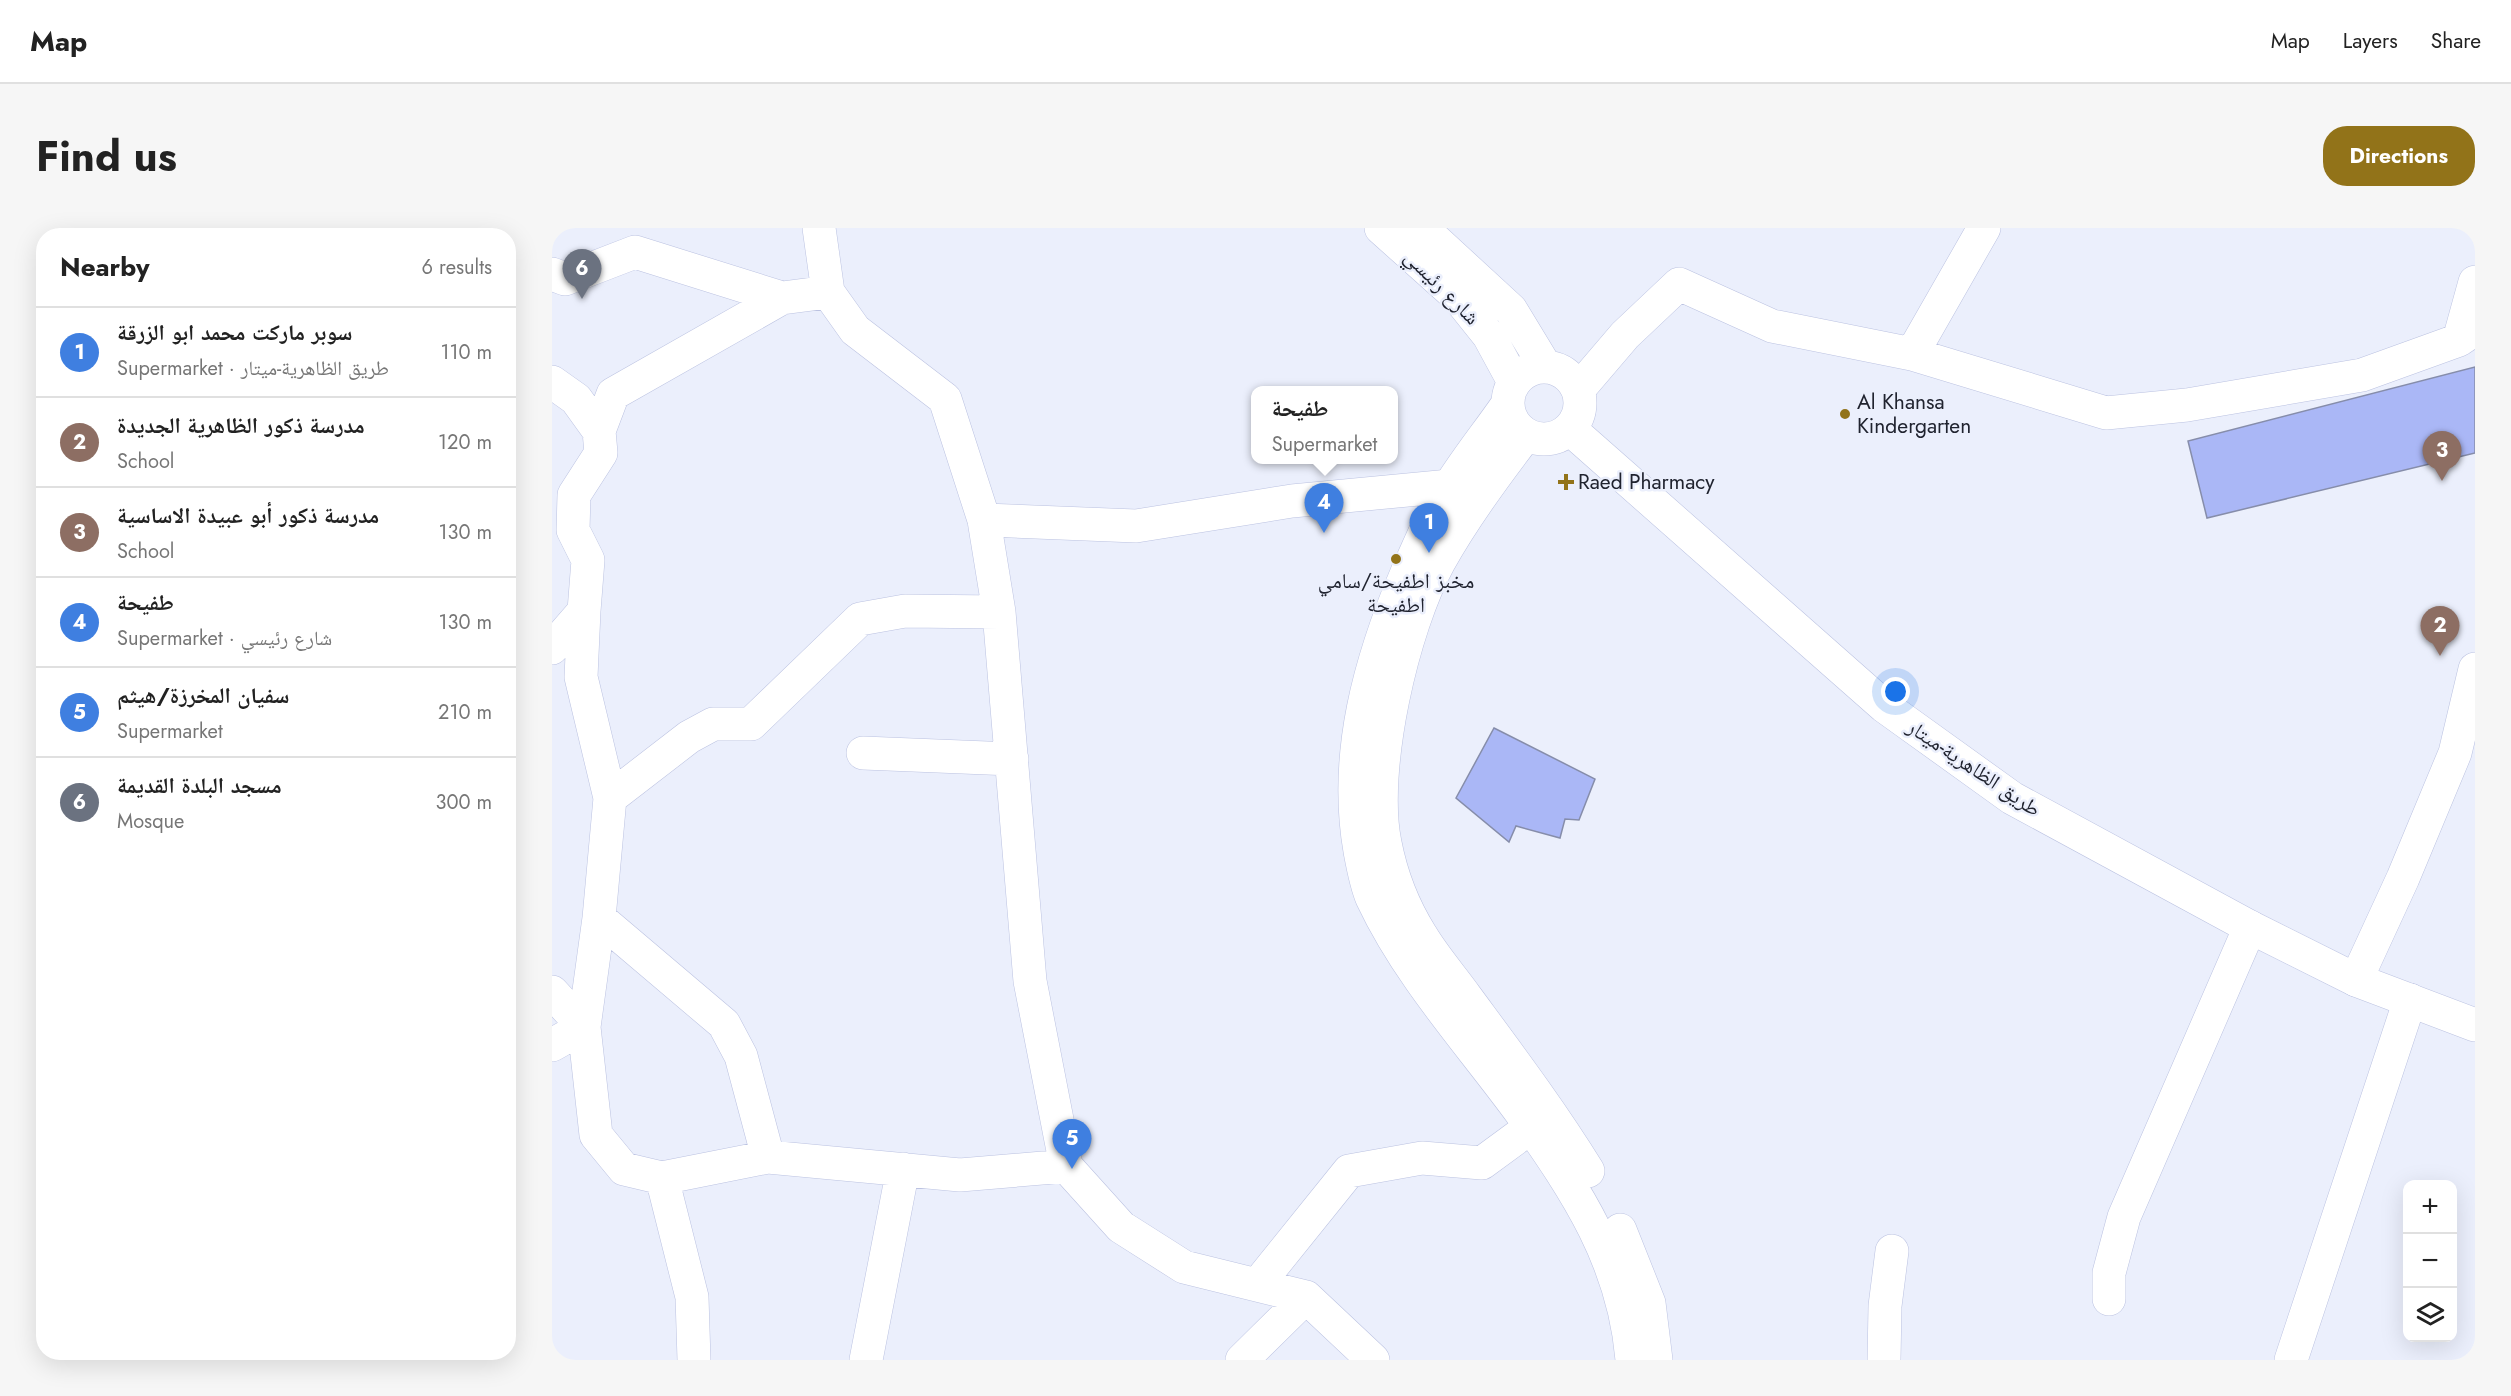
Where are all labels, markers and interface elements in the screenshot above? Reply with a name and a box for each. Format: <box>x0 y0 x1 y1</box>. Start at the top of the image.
text: Map <box>30 21 87 62</box>
text: Map <box>2271 26 2310 56</box>
text: Layers <box>2343 26 2398 56</box>
text: Share <box>2431 26 2481 56</box>
text: Find us <box>36 126 177 187</box>
button: Directions <box>2323 126 2475 186</box>
street label: شارع رئيسي <box>1397 242 1487 332</box>
text: Nearby <box>60 248 149 286</box>
pin: 6 <box>562 250 602 299</box>
text: 6 results <box>422 253 492 282</box>
text: سوبر ماركت محمد ابو الزرقة <box>117 316 352 348</box>
text: 1 <box>74 338 85 367</box>
text: 110 m <box>440 338 492 367</box>
text: Supermarket · طريق الظاهرية-ميتار <box>117 354 389 383</box>
popup <box>1251 386 1398 464</box>
place label: Al Khansa Kindergarten <box>1857 387 1971 441</box>
text: طفيحة <box>1272 392 1329 424</box>
marker: Al Khansa Kindergarten <box>1838 407 1852 421</box>
text: مدرسة ذكور الظاهرية الجديدة <box>117 409 365 441</box>
text: 2 <box>73 428 86 457</box>
text: 120 m <box>438 428 492 457</box>
text: Supermarket <box>1272 430 1377 459</box>
pin: 3 <box>2422 432 2462 481</box>
text: School <box>117 447 174 476</box>
place label: Raed Pharmacy <box>1578 467 1715 497</box>
marker: Raed Pharmacy <box>1559 475 1573 489</box>
pin: 4 <box>1304 484 1344 533</box>
text: مدرسة ذكور أبو عبيدة الاساسية <box>117 499 379 531</box>
pin: 1 <box>1410 504 1448 553</box>
text: 3 <box>73 518 86 547</box>
text: 130 m <box>438 518 492 547</box>
text: School <box>117 537 174 566</box>
marker: مخبز اطفيحة/سامي اطفيحة <box>1389 552 1403 566</box>
place label: مخبز اطفيحة/سامي اطفيحة <box>1318 566 1474 620</box>
text: طفيحة <box>117 586 174 618</box>
pin: 2 <box>2420 606 2460 656</box>
text: 4 <box>73 608 86 637</box>
text: 130 m <box>438 608 492 637</box>
text: Supermarket · شارع رئيسي <box>117 624 332 653</box>
your location <box>1881 677 1910 706</box>
text: سفيان المخرزة/هيثم <box>117 679 289 711</box>
text: 5 <box>73 698 86 727</box>
text: 210 m <box>438 698 492 727</box>
street label: طريق الظاهرية-ميتار <box>1900 711 2047 824</box>
text: Supermarket <box>117 717 223 746</box>
text: مسجد البلدة القديمة <box>117 769 282 801</box>
text: 6 <box>73 788 86 817</box>
text: 300 m <box>435 788 492 817</box>
text: Mosque <box>117 807 184 836</box>
pin: 5 <box>1052 1120 1092 1169</box>
map controls <box>2403 1180 2457 1342</box>
button: + <box>2403 1180 2457 1234</box>
button: − <box>2403 1234 2457 1288</box>
button: layers <box>2403 1288 2457 1342</box>

